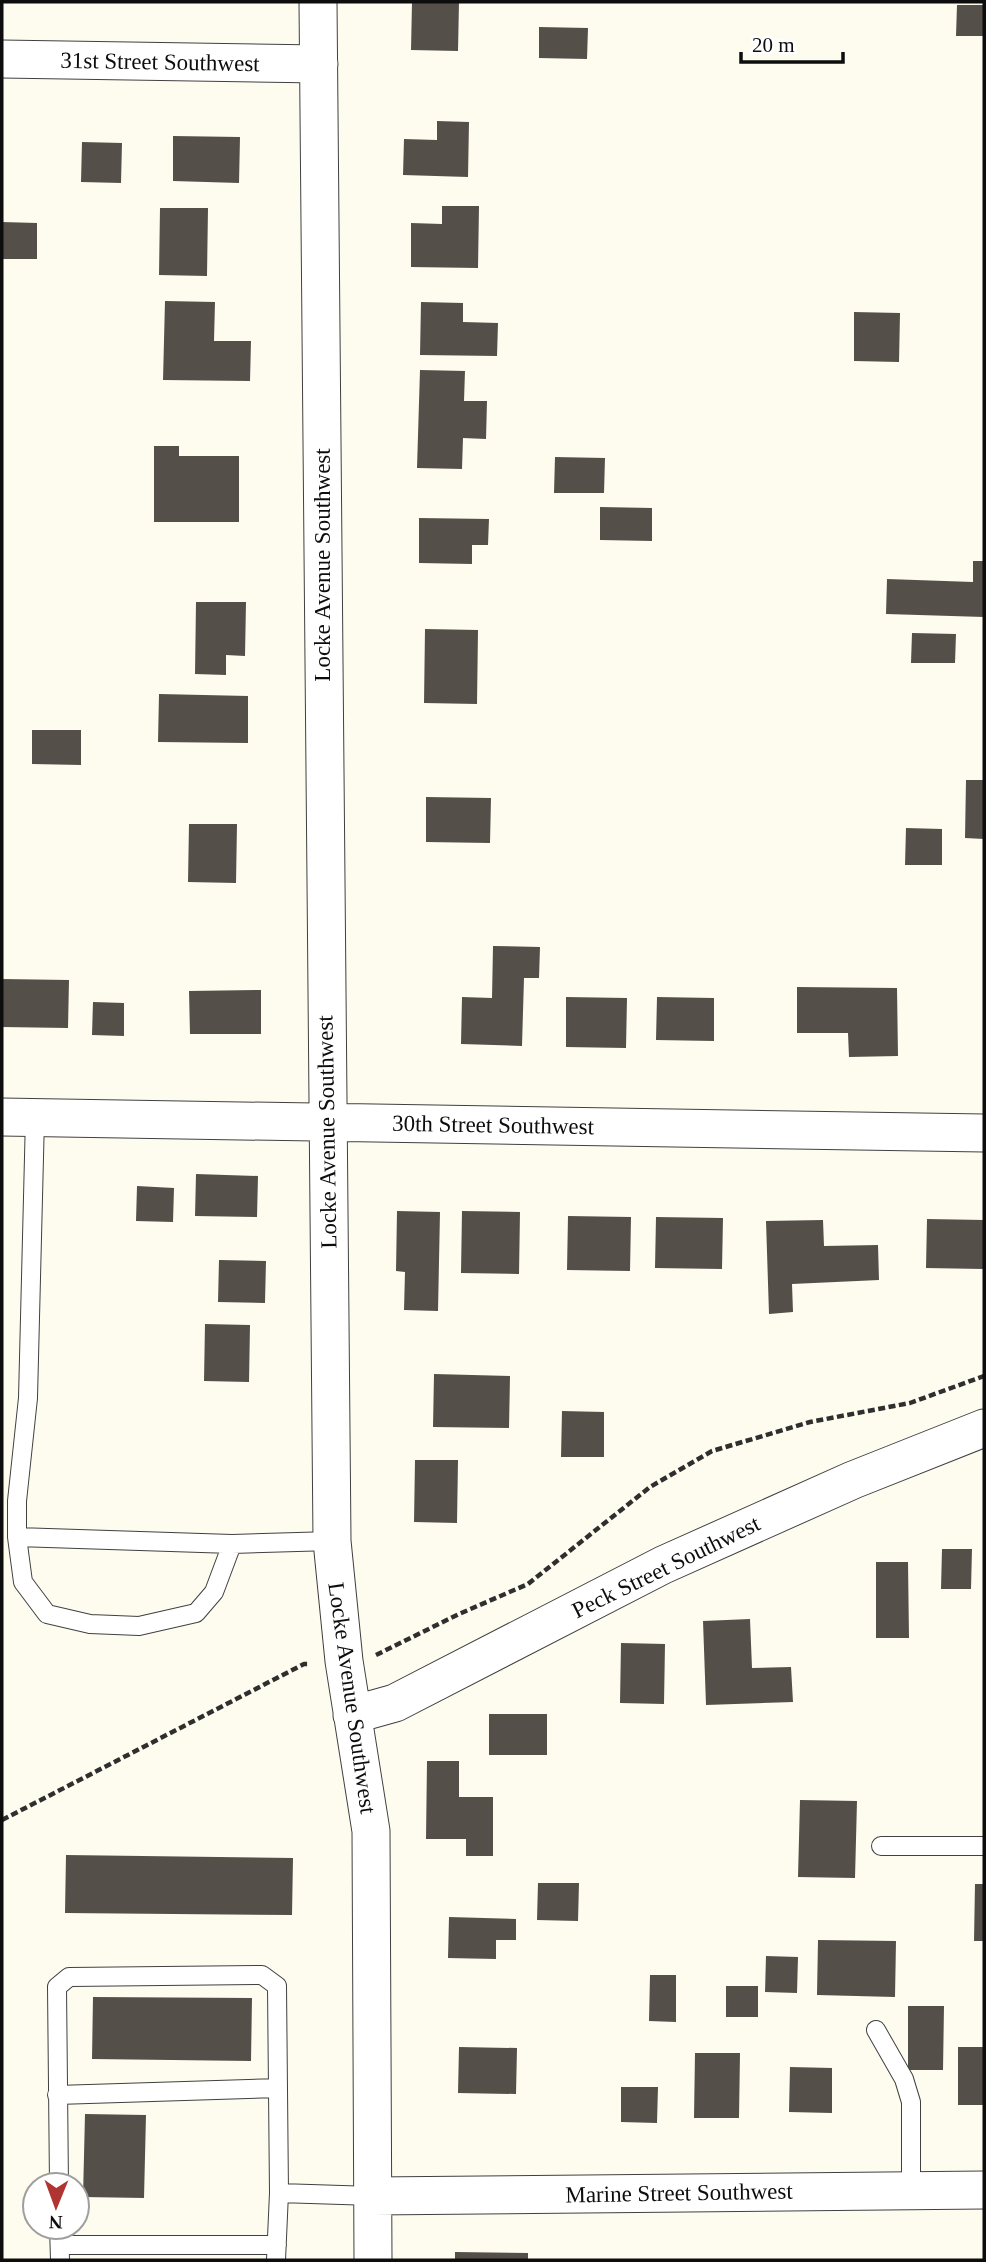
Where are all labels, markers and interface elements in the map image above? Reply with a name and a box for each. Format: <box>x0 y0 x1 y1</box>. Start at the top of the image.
scale bar <box>741 21 842 65</box>
text: 20 m <box>752 33 795 57</box>
street label: 31st Street Southwest <box>60 48 260 76</box>
street label: Locke Avenue Southwest <box>310 448 335 682</box>
street label: Locke Avenue Southwest <box>312 1015 342 1249</box>
street label: 30th Street Southwest <box>392 1111 595 1139</box>
street label: Peck Street Southwest <box>568 1510 764 1623</box>
street label: Locke Avenue Southwest <box>323 1581 381 1816</box>
north arrow <box>21 2171 91 2241</box>
street label: Marine Street Southwest <box>565 2179 794 2207</box>
text: N <box>48 2212 63 2233</box>

